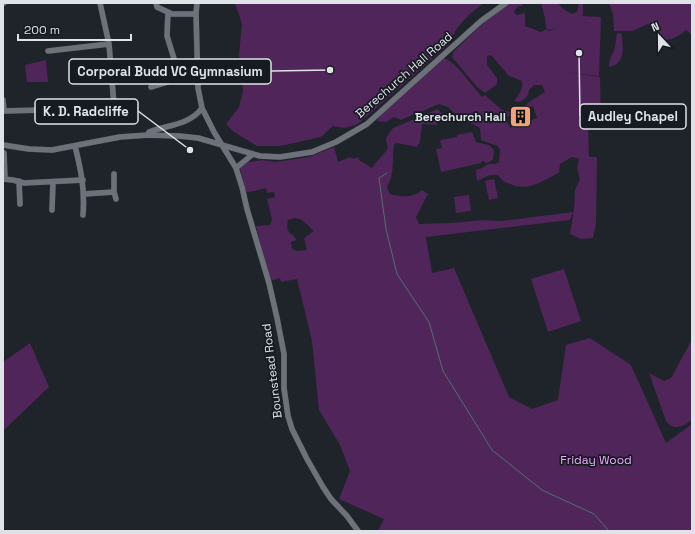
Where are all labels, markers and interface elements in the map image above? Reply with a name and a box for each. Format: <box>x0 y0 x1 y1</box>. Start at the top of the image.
scale bar <box>18 16 131 42</box>
north arrow <box>639 16 679 56</box>
text: N <box>649 19 661 35</box>
text: 200 m <box>24 22 60 38</box>
street label: Berechurch Hall Road <box>352 29 456 121</box>
callout: Corporal Budd VC Gymnasium <box>69 59 271 84</box>
text: Corporal Budd VC Gymnasium <box>77 63 263 80</box>
callout: K. D. Radcliffe <box>35 99 138 124</box>
text: K. D. Radcliffe <box>43 103 129 120</box>
building icon: Berechurch Hall <box>508 104 534 130</box>
callout: Audley Chapel <box>580 104 686 129</box>
text: Audley Chapel <box>588 108 678 125</box>
place label: Berechurch Hall <box>415 109 506 125</box>
street label: Bounstead Road <box>258 323 286 419</box>
park label: Friday Wood <box>560 452 632 468</box>

